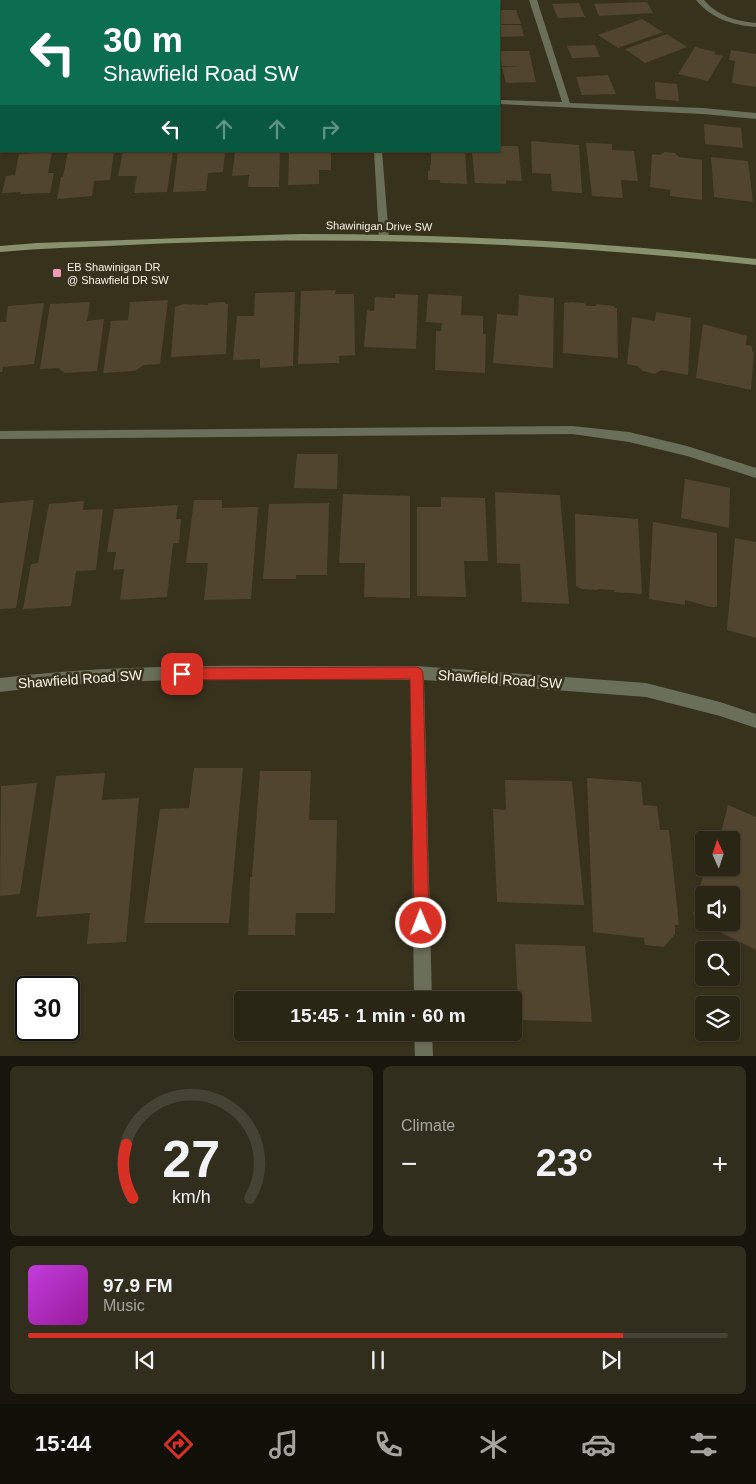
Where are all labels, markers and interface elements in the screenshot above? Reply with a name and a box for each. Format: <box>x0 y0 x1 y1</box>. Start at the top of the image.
icon: left <box>20 20 85 85</box>
text: 30 m <box>103 20 183 59</box>
text: Shawfield Road SW <box>103 61 299 86</box>
icon: left <box>157 115 185 143</box>
icon: ahead <box>210 115 238 143</box>
icon: ahead <box>263 115 291 143</box>
icon: right <box>316 115 344 143</box>
street label: Shawinigan Drive SW <box>326 219 433 233</box>
place label: EB Shawinigan DR @ Shawfield DR SW <box>67 261 169 286</box>
marker: EB Shawinigan DR @ Shawfield DR SW <box>51 267 63 279</box>
pin <box>161 653 203 695</box>
icon: arrive <box>168 660 196 688</box>
street label: Shawfield Road SW <box>17 667 143 691</box>
street label: Shawfield Road SW <box>437 667 563 691</box>
north arrow <box>695 831 740 876</box>
map controls <box>695 831 740 1041</box>
button: sound <box>695 886 740 931</box>
position arrow <box>394 896 446 948</box>
button: search <box>695 941 740 986</box>
speed limit sign: 30 <box>15 976 80 1041</box>
button: layers <box>695 996 740 1041</box>
text: 15:45 · 1 min · 60 m <box>290 1005 466 1026</box>
text: Climate <box>401 1117 455 1134</box>
text: 27 <box>163 1130 220 1188</box>
text: 23° <box>536 1142 593 1184</box>
text: − <box>401 1148 417 1179</box>
text: + <box>712 1148 728 1179</box>
text: km/h <box>172 1187 211 1207</box>
text: 97.9 FM <box>103 1275 173 1296</box>
text: Music <box>103 1297 145 1314</box>
icon: previous <box>131 1346 159 1374</box>
icon: pause <box>364 1346 392 1374</box>
icon: next <box>597 1346 625 1374</box>
icon: directions <box>161 1427 196 1462</box>
icon: music <box>266 1427 301 1462</box>
icon: phone <box>371 1427 406 1462</box>
icon: climate <box>476 1427 511 1462</box>
icon: car <box>581 1427 616 1462</box>
icon: filters <box>686 1427 721 1462</box>
text: 15:44 <box>35 1431 91 1456</box>

